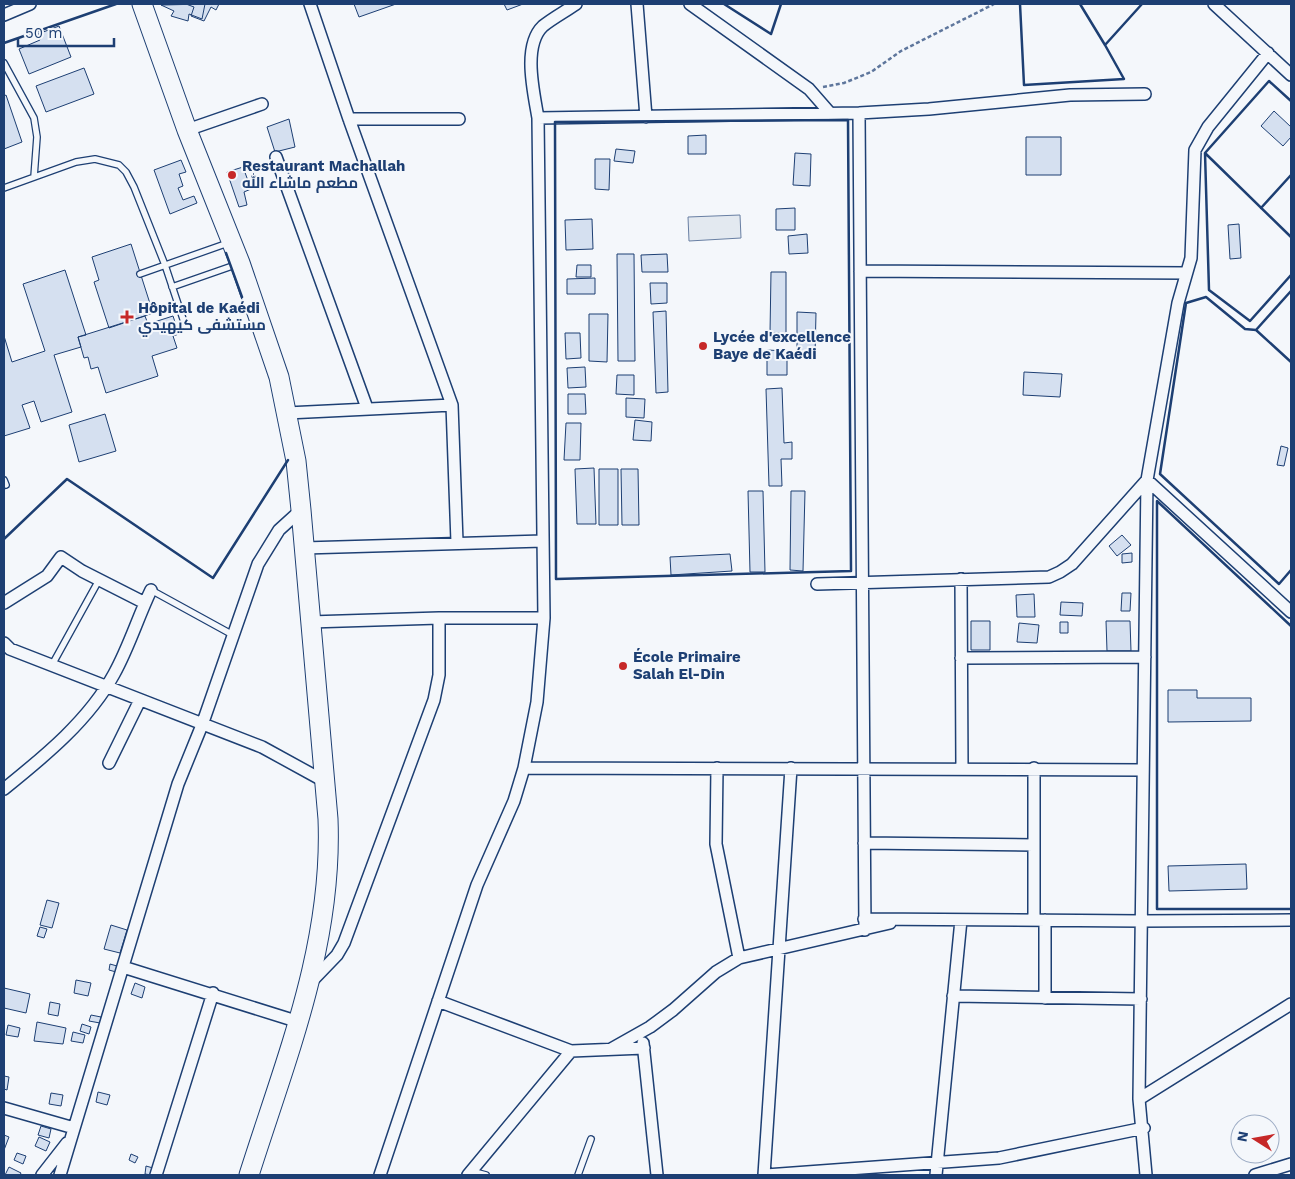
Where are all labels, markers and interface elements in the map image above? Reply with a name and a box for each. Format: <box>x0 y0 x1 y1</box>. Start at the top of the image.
scale bar <box>18 15 114 47</box>
text: 50 m <box>25 24 62 42</box>
place label: Restaurant Machallah مطعم ماشاء الله <box>242 157 405 193</box>
marker: Restaurant Machallah مطعم ماشاء الله <box>226 169 238 181</box>
place label: Hôpital de Kaédi مستشفى كيهيدي <box>138 299 266 337</box>
marker: Hôpital de Kaédi مستشفى كيهيدي <box>120 310 134 324</box>
place label: Lycée d'excellence Baye de Kaédi <box>713 328 851 363</box>
marker: Lycée d'excellence Baye de Kaédi <box>697 340 709 352</box>
place label: École Primaire Salah El-Din <box>633 648 741 683</box>
marker: École Primaire Salah El-Din <box>617 660 629 672</box>
north arrow <box>1230 1114 1280 1164</box>
text: N <box>1233 1130 1251 1143</box>

